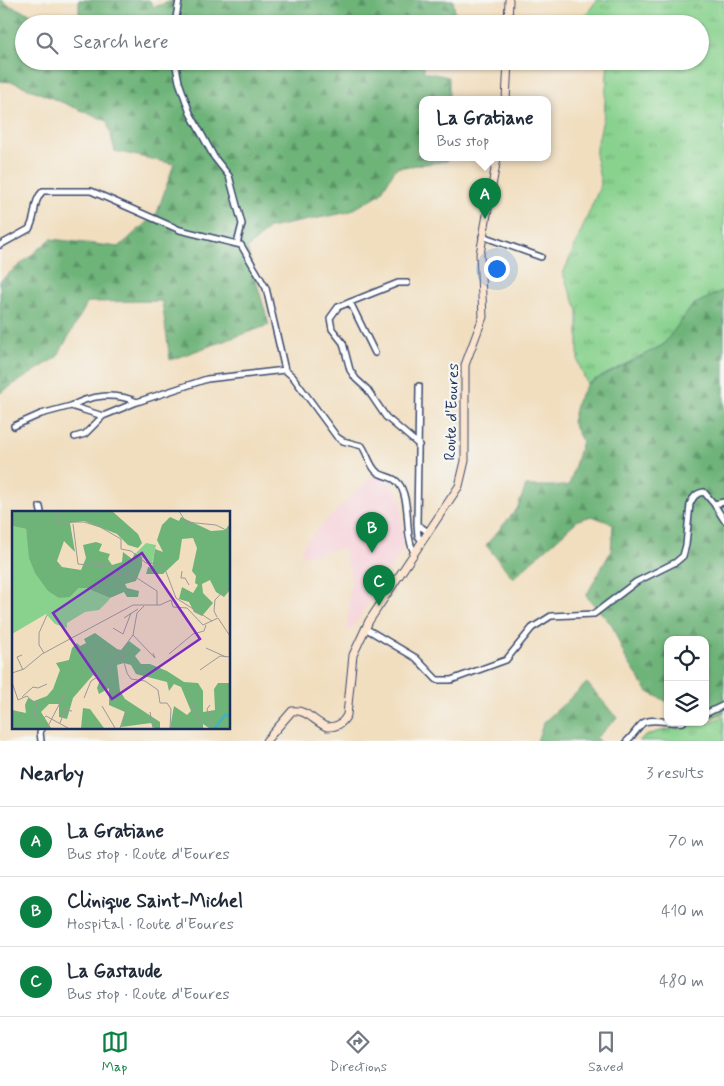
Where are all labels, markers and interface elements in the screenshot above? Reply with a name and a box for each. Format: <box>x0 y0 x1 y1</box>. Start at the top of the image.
search box <box>15 15 709 70</box>
icon: search <box>33 29 61 57</box>
text: Search here <box>73 30 169 55</box>
popup <box>419 96 551 161</box>
text: La Gratiane <box>437 106 534 131</box>
text: Bus stop <box>437 131 489 152</box>
pin: A <box>469 178 501 219</box>
your location <box>484 256 510 282</box>
street label: Route d'Eoures <box>440 363 464 461</box>
inset map <box>12 511 230 728</box>
pin: B <box>356 512 388 553</box>
pin: C <box>363 565 395 606</box>
map controls <box>664 636 709 726</box>
button: locate <box>664 636 709 681</box>
button: layers <box>664 681 709 726</box>
text: Nearby <box>20 760 84 788</box>
text: 3 results <box>646 763 704 784</box>
text: La Gratiane <box>67 819 164 844</box>
text: A <box>31 831 41 852</box>
text: 70 m <box>668 831 704 852</box>
text: Bus stop · Route d'Eoures <box>67 844 230 865</box>
text: Clinique Saint-Michel <box>67 889 243 914</box>
text: B <box>31 901 41 922</box>
text: 410 m <box>661 901 704 922</box>
text: Hospital · Route d'Eoures <box>67 914 234 935</box>
text: La Gastaude <box>67 959 162 984</box>
text: C <box>30 971 42 992</box>
text: 480 m <box>659 971 704 992</box>
text: Bus stop · Route d'Eoures <box>67 984 230 1005</box>
tab: Map <box>101 1028 129 1076</box>
tab: Directions <box>330 1028 387 1076</box>
tab: Saved <box>588 1028 623 1076</box>

